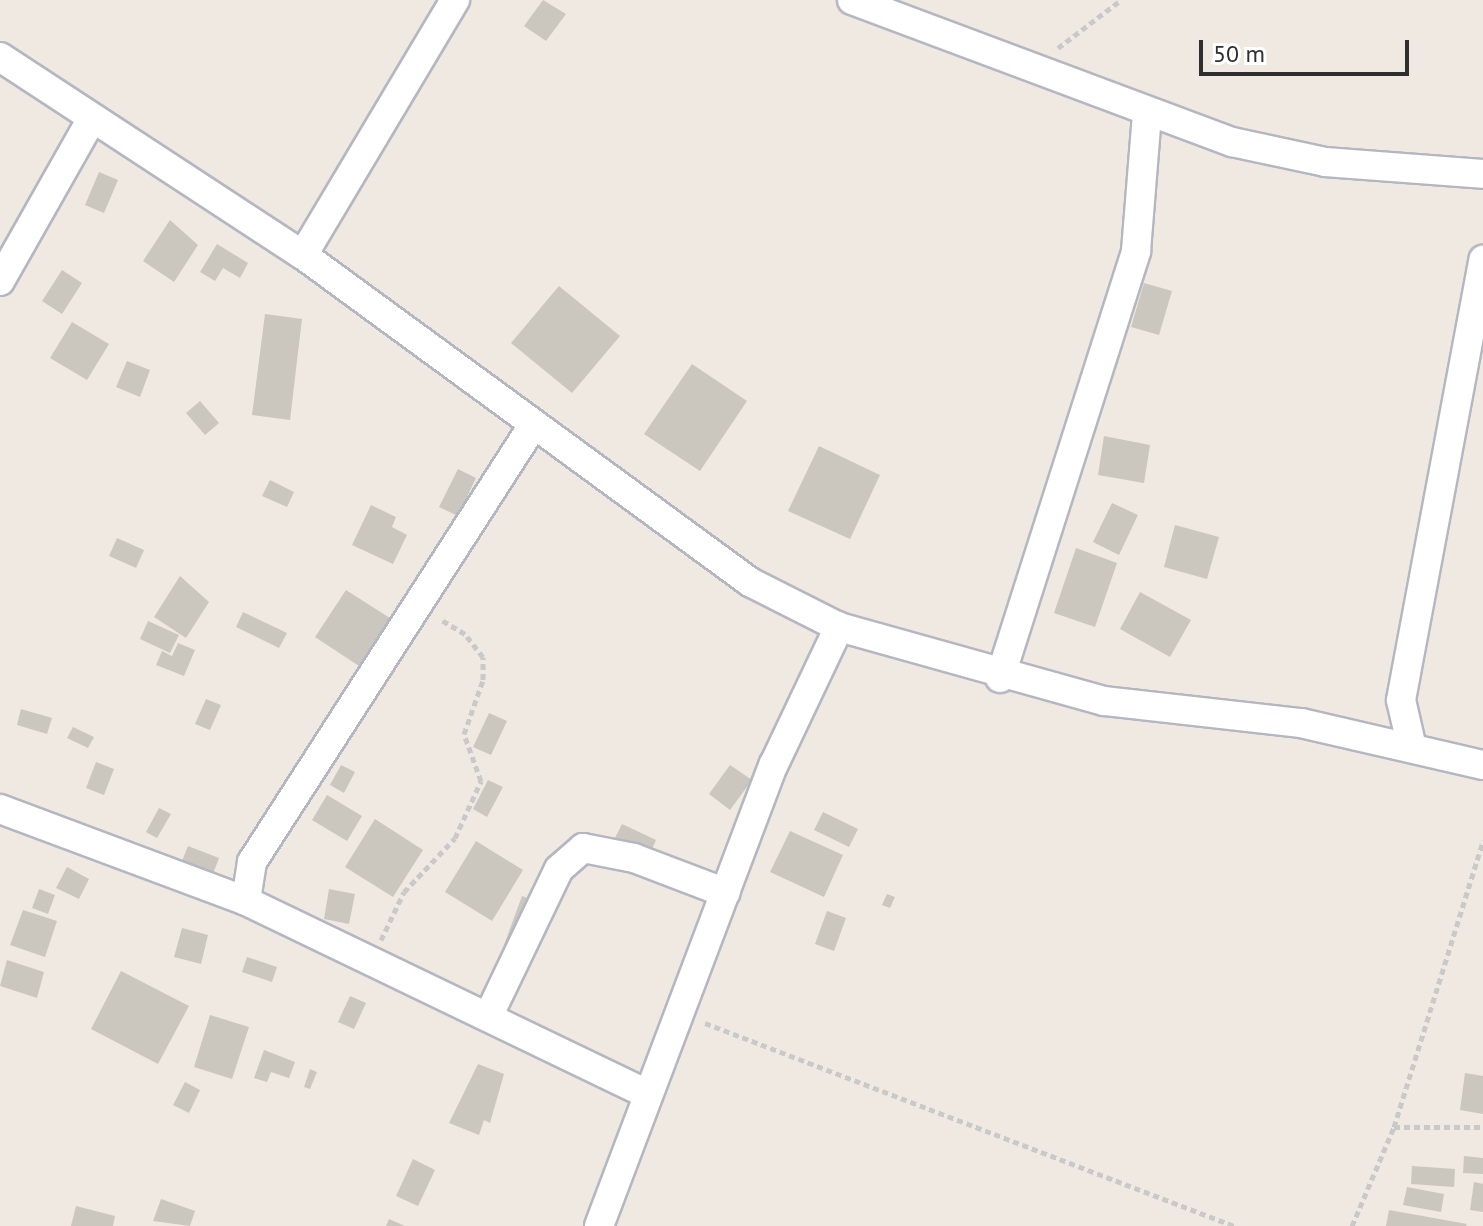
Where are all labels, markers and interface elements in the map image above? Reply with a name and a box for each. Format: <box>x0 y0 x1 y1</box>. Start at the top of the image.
scale bar <box>1203 24 1413 74</box>
text: 50 m <box>1213 38 1265 69</box>

